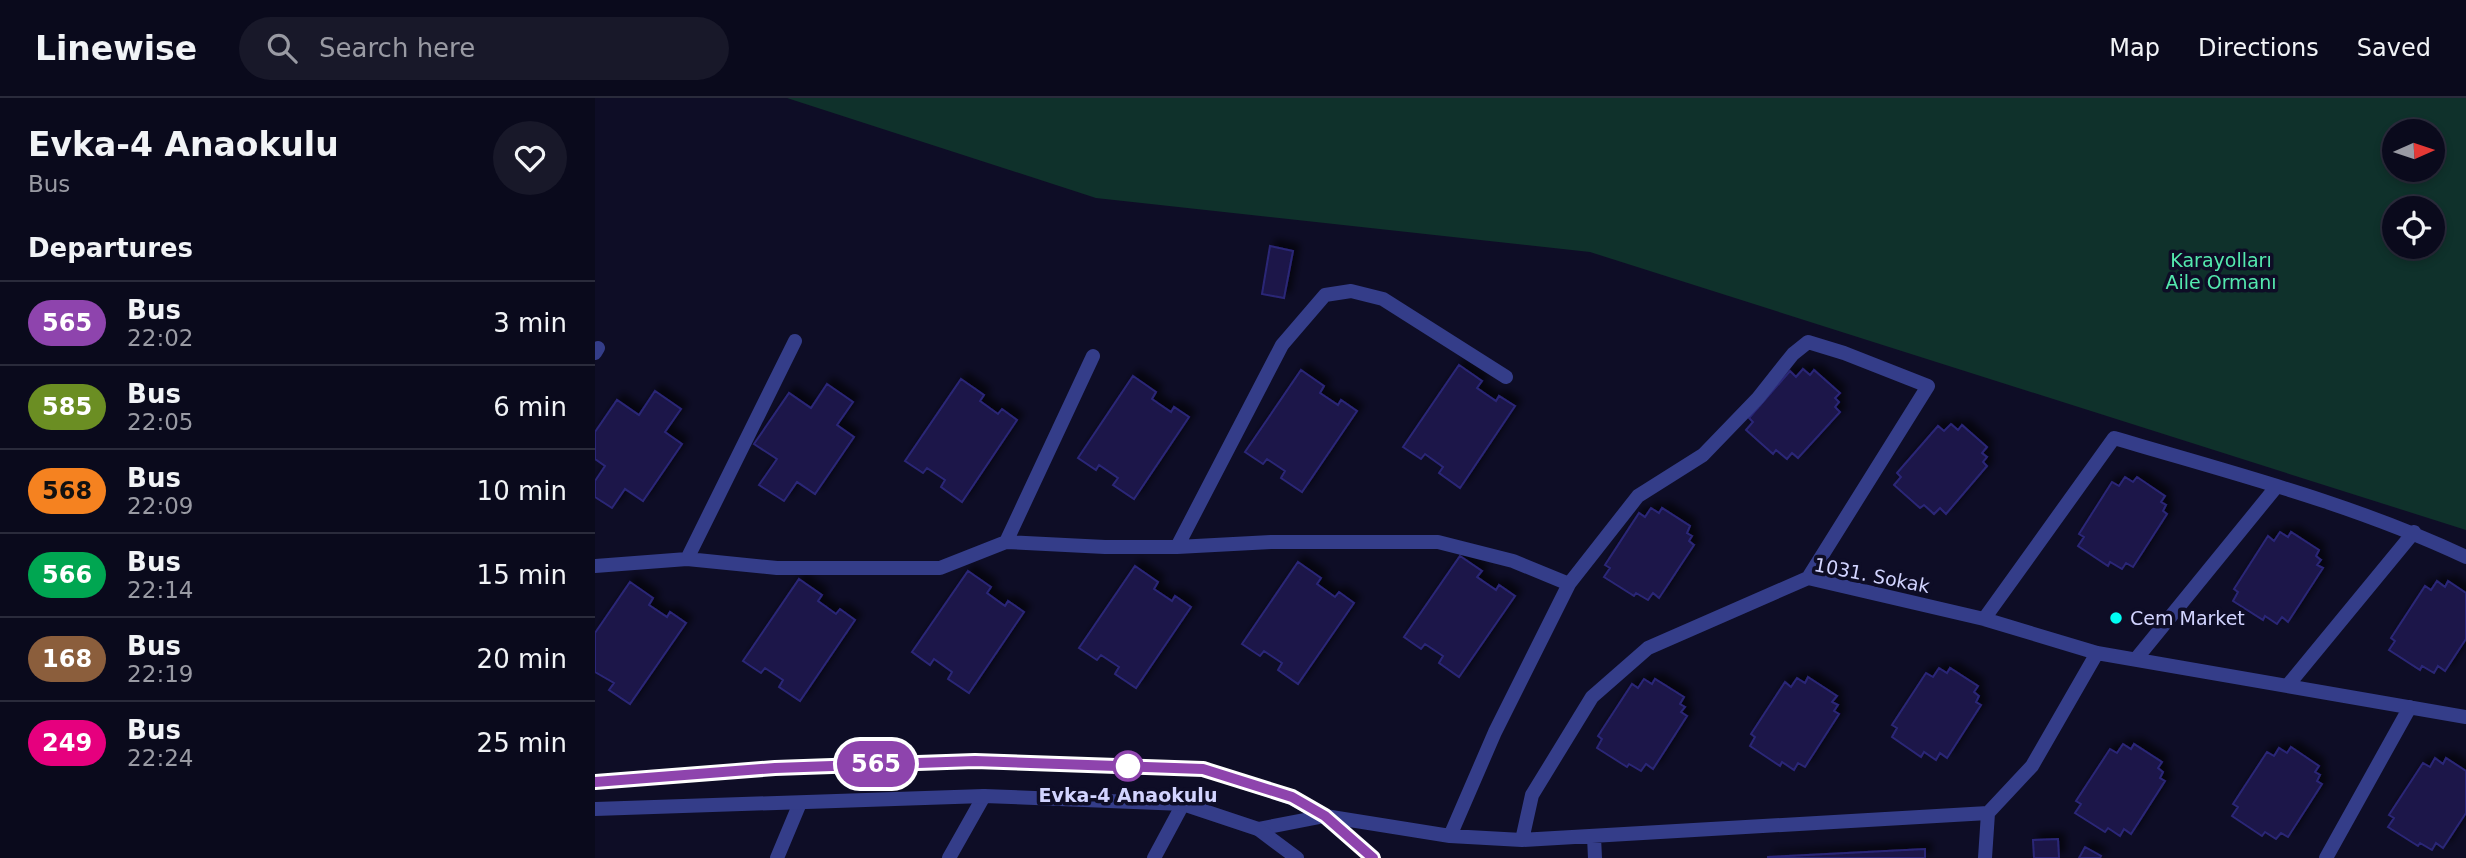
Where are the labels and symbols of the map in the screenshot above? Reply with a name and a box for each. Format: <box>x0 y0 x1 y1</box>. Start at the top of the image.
north arrow <box>2382 119 2445 182</box>
park label: Karayolları Aile Ormanı <box>2165 249 2277 293</box>
street label: 1031. Sokak <box>1812 553 1932 597</box>
place label: Cem Market <box>2130 607 2245 629</box>
marker: Cem Market <box>2108 610 2124 626</box>
line badge: 565 <box>836 741 916 787</box>
marker: Evka-4 Anaokulu <box>1113 751 1143 781</box>
place label: Evka-4 Anaokulu <box>1039 784 1217 806</box>

